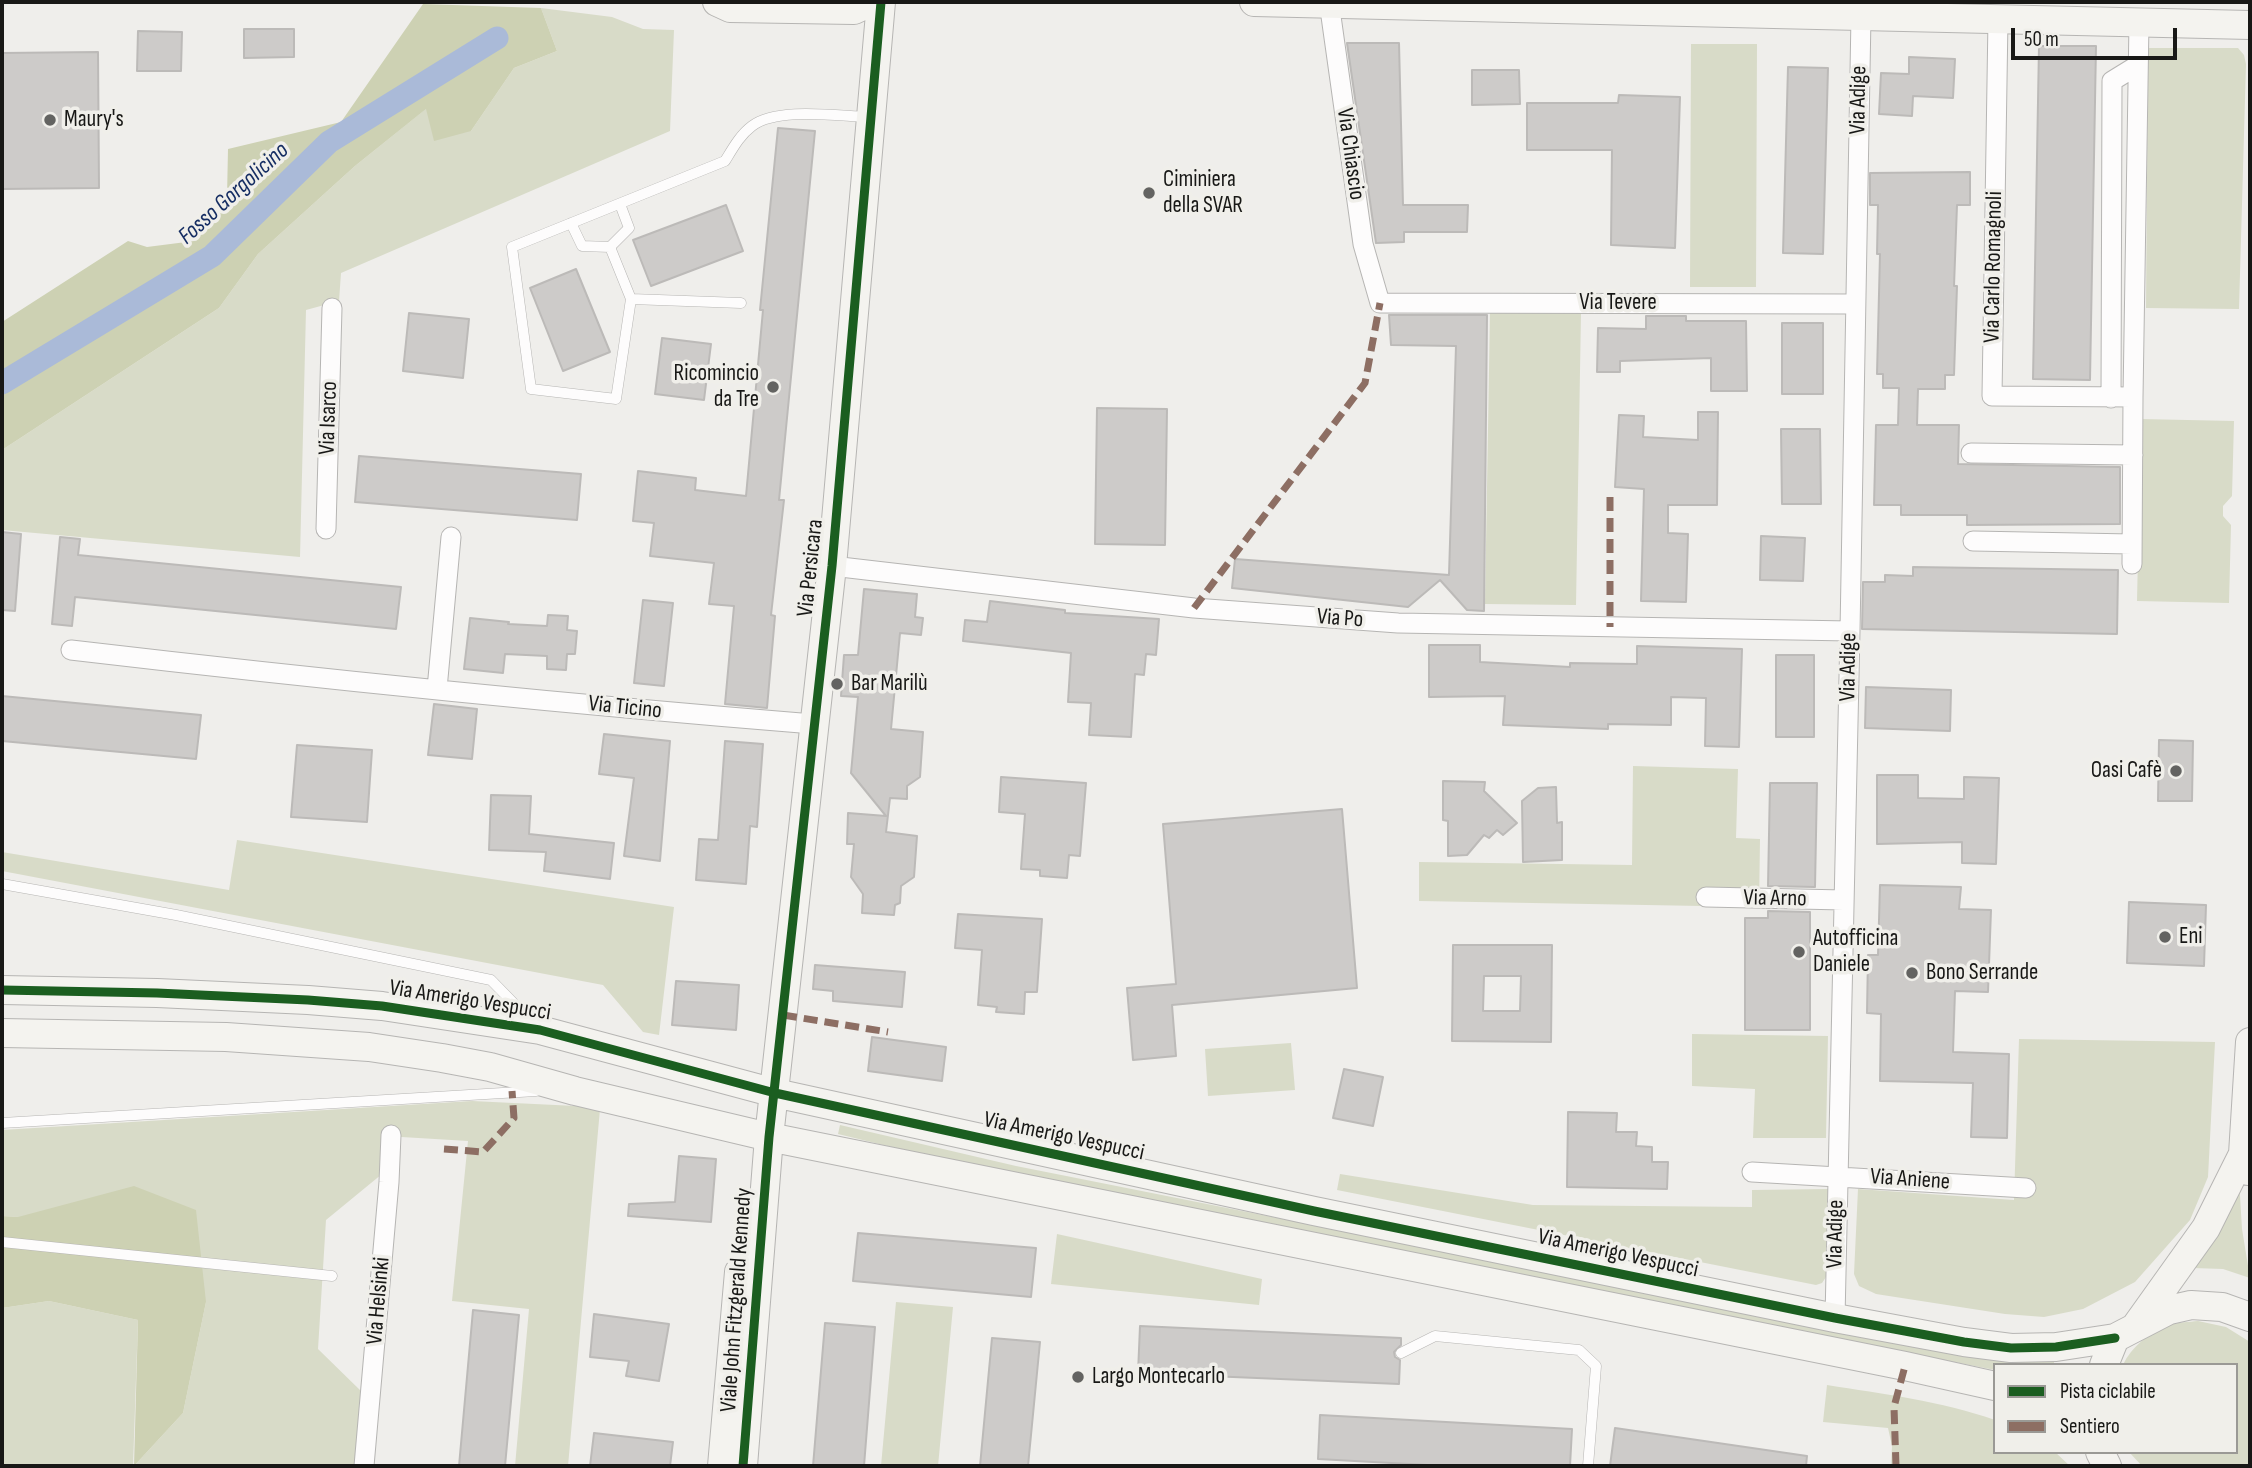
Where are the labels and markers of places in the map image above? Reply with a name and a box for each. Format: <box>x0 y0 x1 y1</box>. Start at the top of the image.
place label: Maury's <box>64 106 124 134</box>
marker: Maury's <box>42 112 58 128</box>
place label: Ciminiera della SVAR <box>1163 166 1243 220</box>
marker: Ciminiera della SVAR <box>1141 185 1157 201</box>
place label: Ricomincio da Tre <box>674 360 759 414</box>
marker: Ricomincio da Tre <box>765 379 781 395</box>
place label: Bar Marilù <box>851 670 928 698</box>
marker: Bar Marilù <box>829 676 845 692</box>
place label: Oasi Cafè <box>2091 757 2162 785</box>
marker: Oasi Cafè <box>2168 763 2184 779</box>
place label: Eni <box>2179 923 2203 951</box>
place label: Autofficina Daniele <box>1813 925 1898 979</box>
marker: Eni <box>2157 929 2173 945</box>
marker: Autofficina Daniele <box>1791 944 1807 960</box>
place label: Bono Serrande <box>1926 959 2038 987</box>
marker: Bono Serrande <box>1904 965 1920 981</box>
place label: Largo Montecarlo <box>1092 1363 1225 1391</box>
marker: Largo Montecarlo <box>1070 1369 1086 1385</box>

